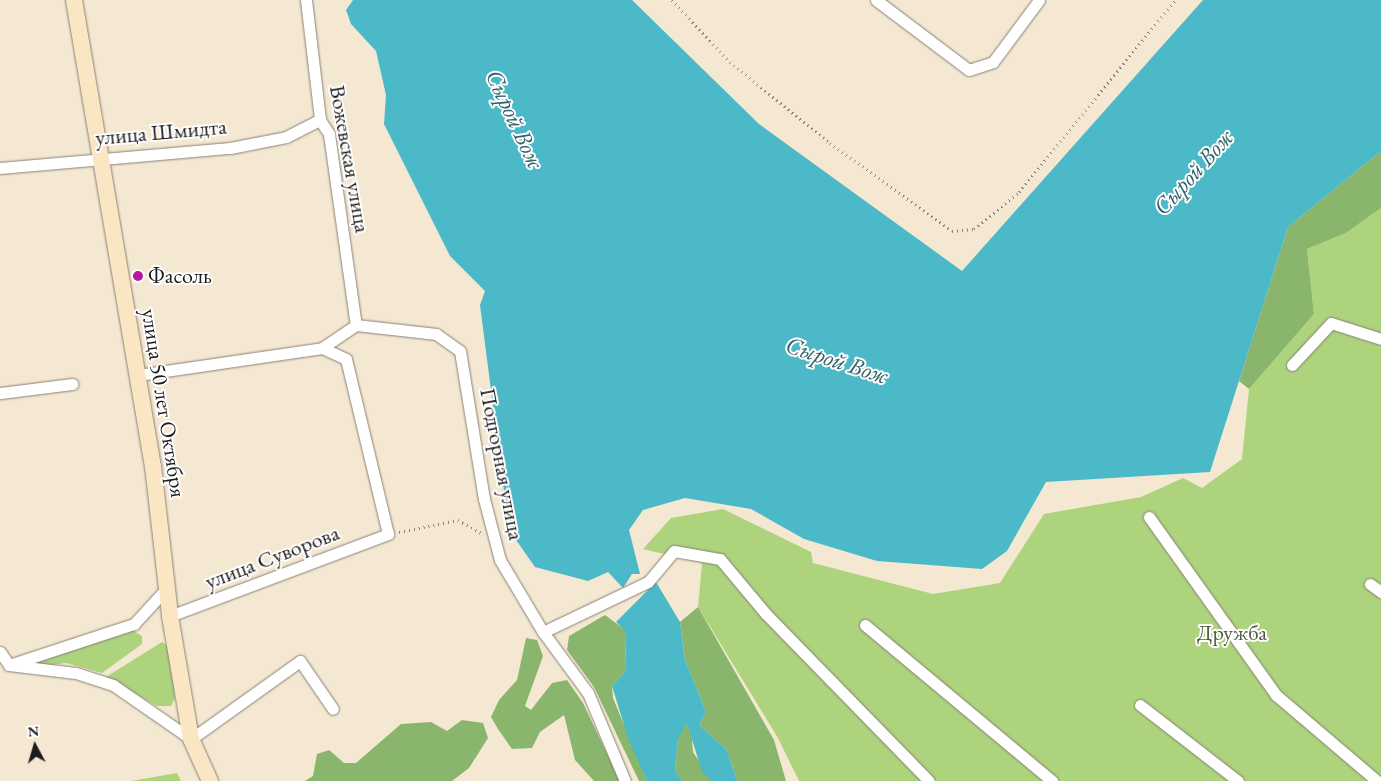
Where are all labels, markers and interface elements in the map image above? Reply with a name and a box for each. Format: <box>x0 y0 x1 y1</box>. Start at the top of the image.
water label: Сырой Вож <box>480 65 550 173</box>
street label: Вожевская улица <box>324 83 376 235</box>
street label: улица Шмидта <box>94 113 228 151</box>
water label: Сырой Вож <box>1147 123 1239 221</box>
place label: Фасоль <box>148 263 212 289</box>
marker: Фасоль <box>132 270 144 282</box>
street label: улица 50 лет Октября <box>136 307 192 499</box>
water label: Сырой Вож <box>782 330 892 390</box>
street label: Подгорная улица <box>474 386 530 542</box>
street label: улица Суворова <box>201 519 343 595</box>
park label: Дружба <box>1197 620 1267 646</box>
north arrow <box>10 721 60 771</box>
text: N <box>27 722 40 741</box>

